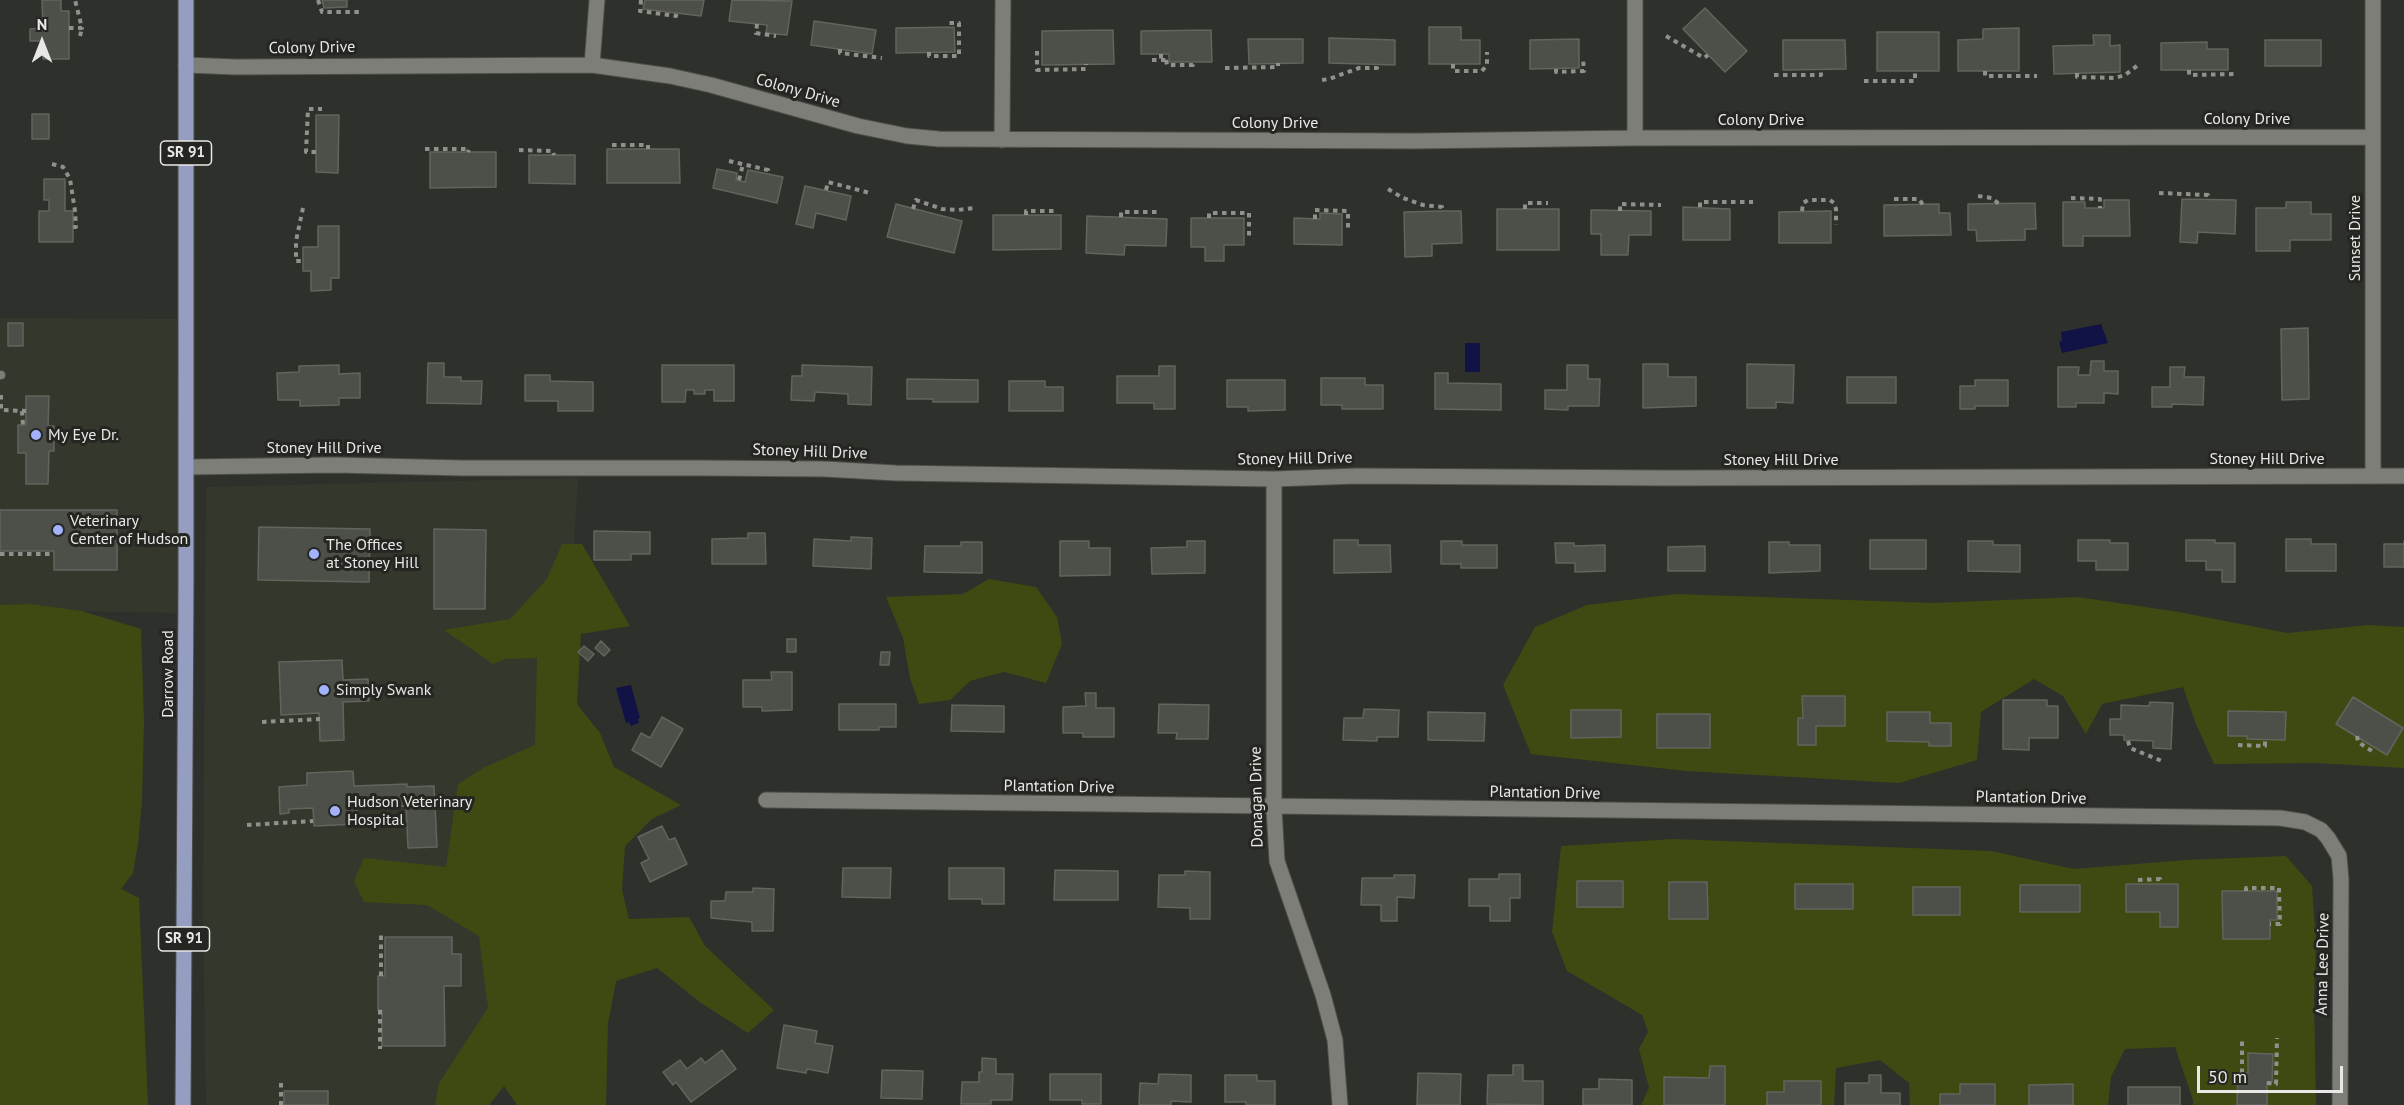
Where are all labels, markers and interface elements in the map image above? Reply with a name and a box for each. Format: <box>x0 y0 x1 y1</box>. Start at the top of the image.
north arrow <box>12 12 72 72</box>
text: N <box>37 14 47 34</box>
street label: Colony Drive <box>268 38 356 58</box>
street label: Colony Drive <box>754 70 842 112</box>
street label: Colony Drive <box>2204 109 2290 129</box>
street label: Colony Drive <box>1718 110 1804 130</box>
street label: Colony Drive <box>1232 113 1318 133</box>
road number: SR 91 <box>160 141 212 165</box>
street label: Sunset Drive <box>2345 195 2365 281</box>
place label: My Eye Dr. <box>48 425 119 445</box>
marker: My Eye Dr. <box>29 428 43 442</box>
street label: Stoney Hill Drive <box>266 438 382 458</box>
street label: Stoney Hill Drive <box>752 440 868 464</box>
street label: Stoney Hill Drive <box>1237 448 1353 470</box>
street label: Stoney Hill Drive <box>2209 449 2325 469</box>
street label: Stoney Hill Drive <box>1723 450 1839 470</box>
place label: Veterinary Center of Hudson <box>70 511 188 549</box>
marker: Veterinary Center of Hudson <box>51 523 65 537</box>
place label: The Offices at Stoney Hill <box>326 535 419 573</box>
marker: The Offices at Stoney Hill <box>307 547 321 561</box>
street label: Darrow Road <box>158 630 178 718</box>
place label: Simply Swank <box>336 680 431 700</box>
marker: Simply Swank <box>317 683 331 697</box>
street label: Donagan Drive <box>1247 746 1267 848</box>
street label: Plantation Drive <box>1003 776 1115 798</box>
street label: Plantation Drive <box>1489 782 1601 804</box>
street label: Plantation Drive <box>1975 787 2087 809</box>
place label: Hudson Veterinary Hospital <box>347 792 472 830</box>
marker: Hudson Veterinary Hospital <box>328 804 342 818</box>
street label: Anna Lee Drive <box>2313 913 2333 1015</box>
road number: SR 91 <box>158 927 210 951</box>
scale bar <box>2200 1054 2346 1092</box>
text: 50 m <box>2208 1065 2247 1088</box>

